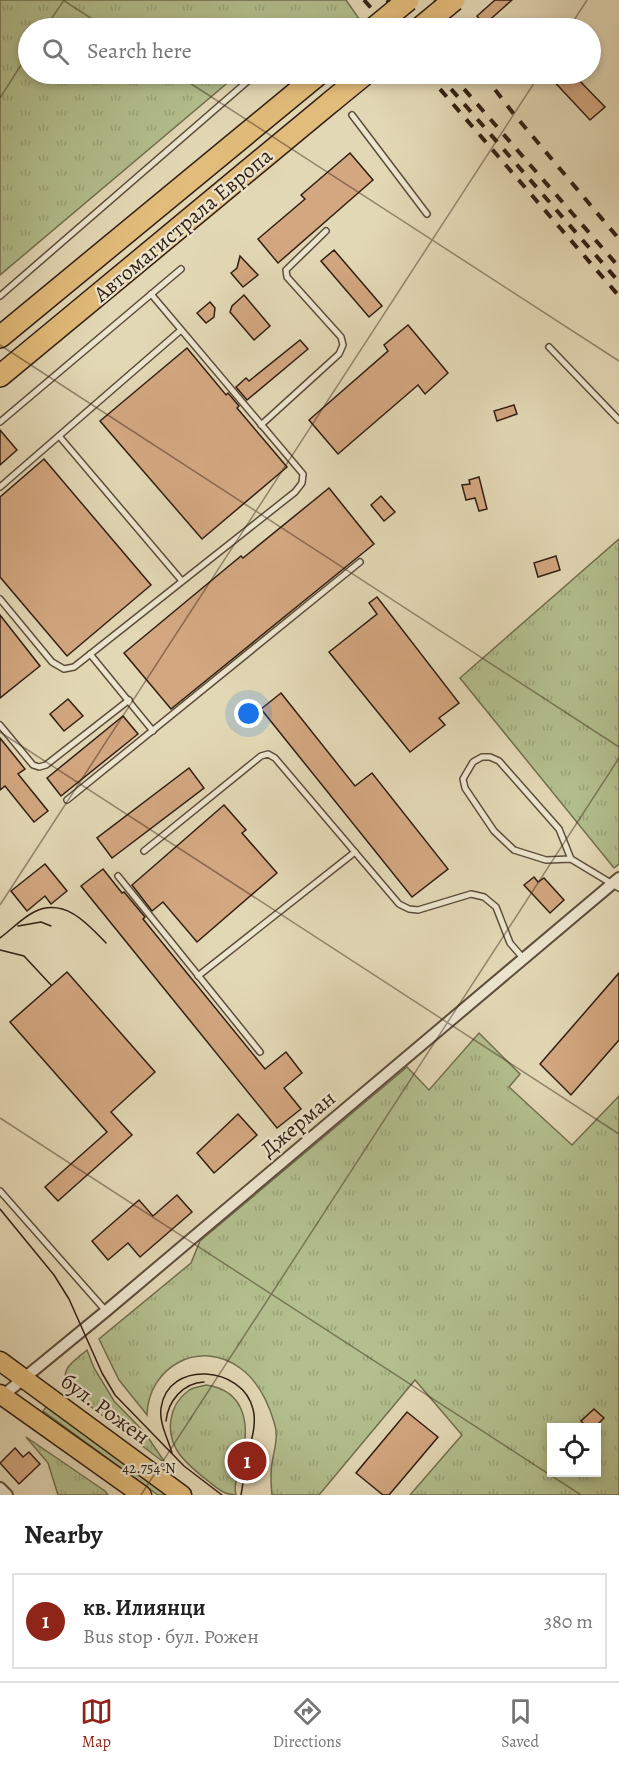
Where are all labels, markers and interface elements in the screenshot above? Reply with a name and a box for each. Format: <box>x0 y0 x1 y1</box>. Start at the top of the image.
search box <box>18 18 601 84</box>
icon: search <box>39 35 72 68</box>
text: Search here <box>87 36 192 66</box>
street label: Автомагистрала Европа <box>86 141 280 310</box>
your location <box>234 699 263 728</box>
street label: Джерман <box>254 1084 342 1164</box>
street label: бул. Рожен <box>54 1366 156 1452</box>
map controls <box>547 1423 601 1477</box>
button: locate <box>547 1423 601 1477</box>
pin: 1 <box>228 1438 266 1484</box>
text: 42.754°N <box>122 1458 176 1478</box>
text: Nearby <box>24 1517 103 1552</box>
text: кв. Илиянци <box>83 1593 206 1623</box>
text: 1 <box>42 1608 49 1635</box>
text: 380 m <box>544 1608 593 1635</box>
text: Bus stop · бул. Рожен <box>83 1623 259 1650</box>
tab: Map <box>80 1695 113 1753</box>
tab: Directions <box>273 1695 341 1753</box>
tab: Saved <box>501 1695 539 1753</box>

